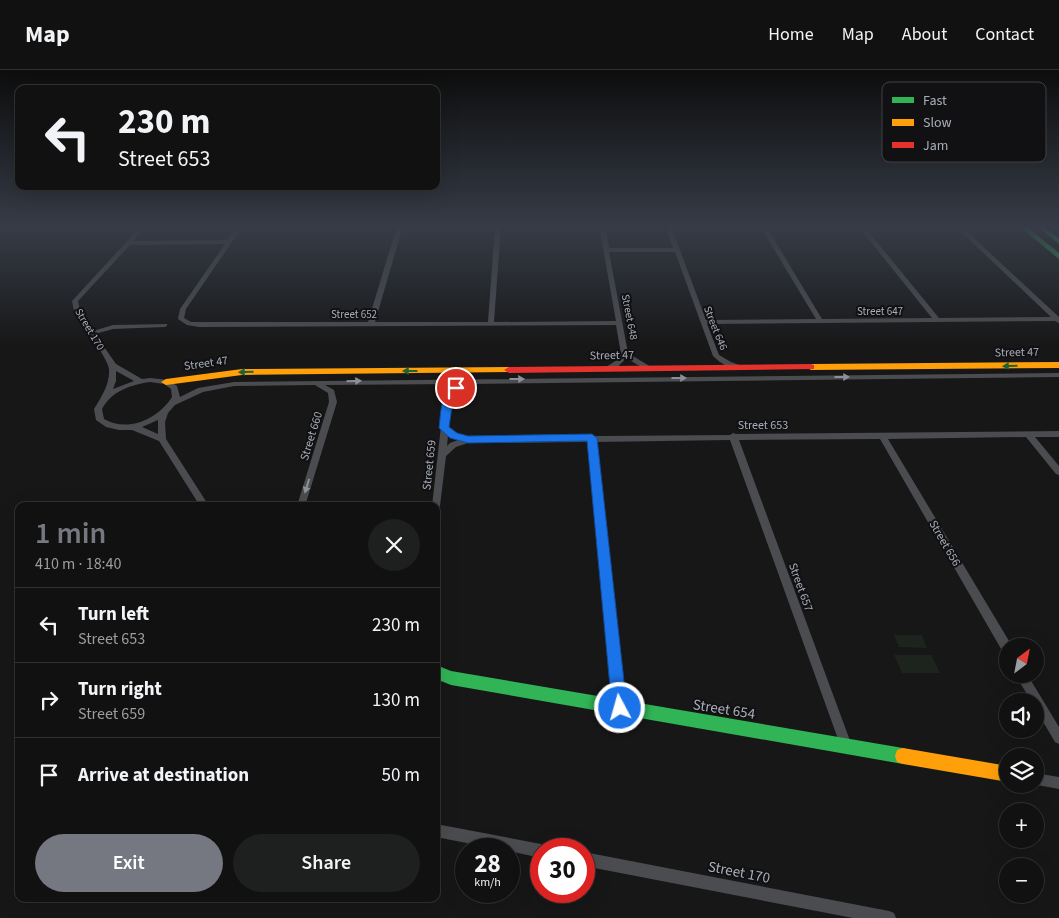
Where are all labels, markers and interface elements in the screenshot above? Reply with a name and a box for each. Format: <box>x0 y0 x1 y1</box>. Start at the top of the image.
text: Map <box>25 17 70 52</box>
text: Home <box>768 22 814 47</box>
text: Map <box>842 22 874 47</box>
text: About <box>902 22 947 47</box>
text: Contact <box>975 22 1034 47</box>
legend <box>882 82 1046 162</box>
text: Fast <box>923 91 947 111</box>
text: 230 m <box>118 97 210 147</box>
icon: left <box>35 105 100 170</box>
text: Slow <box>923 113 952 133</box>
text: Jam <box>923 136 948 156</box>
text: Street 653 <box>118 143 210 175</box>
street label: Street 648 <box>618 293 641 342</box>
street label: Street 646 <box>700 304 731 353</box>
street label: Street 647 <box>857 304 903 319</box>
street label: Street 170 <box>71 306 108 353</box>
street label: Street 652 <box>331 307 377 322</box>
street label: Street 47 <box>995 344 1039 361</box>
street label: Street 47 <box>590 347 634 364</box>
street label: Street 47 <box>183 352 229 375</box>
one-way arrow <box>1002 362 1018 370</box>
one-way arrow <box>402 367 418 375</box>
pin <box>435 367 477 409</box>
one-way arrow <box>238 368 254 376</box>
one-way arrow <box>834 373 850 381</box>
icon: arrive <box>442 374 470 402</box>
one-way arrow <box>672 374 688 382</box>
one-way arrow <box>509 375 525 383</box>
one-way arrow <box>347 377 363 385</box>
street label: Street 660 <box>296 410 327 463</box>
street label: Street 653 <box>738 417 788 434</box>
street label: Street 659 <box>418 439 441 491</box>
one-way arrow <box>303 478 311 493</box>
text: 1 min <box>35 512 106 555</box>
street label: Street 656 <box>925 517 965 569</box>
button: close <box>368 519 420 571</box>
text: 410 m · 18:40 <box>35 553 122 575</box>
street label: Street 657 <box>784 561 817 614</box>
text: Turn left <box>78 601 149 628</box>
icon: left <box>35 611 63 639</box>
text: 230 m <box>372 612 420 639</box>
text: Street 653 <box>78 628 145 650</box>
north arrow <box>999 638 1044 682</box>
map controls <box>999 638 1044 903</box>
text: Turn right <box>78 676 162 703</box>
position arrow <box>593 681 645 733</box>
icon: right <box>35 686 63 714</box>
text: 130 m <box>372 687 420 714</box>
button: sound <box>999 693 1044 738</box>
street label: Street 654 <box>691 694 757 725</box>
text: Street 659 <box>78 703 145 725</box>
button: layers <box>999 748 1044 793</box>
icon: arrive <box>35 761 63 789</box>
text: Arrive at destination <box>78 762 249 789</box>
text: 50 m <box>382 762 420 789</box>
button: + <box>999 803 1044 848</box>
button: Exit <box>35 834 223 892</box>
button: Share <box>233 834 420 892</box>
speed limit sign: 30 <box>530 838 595 903</box>
text: 28 <box>474 846 501 882</box>
street label: Street 170 <box>706 856 772 889</box>
button: − <box>999 858 1044 903</box>
text: km/h <box>474 874 501 891</box>

